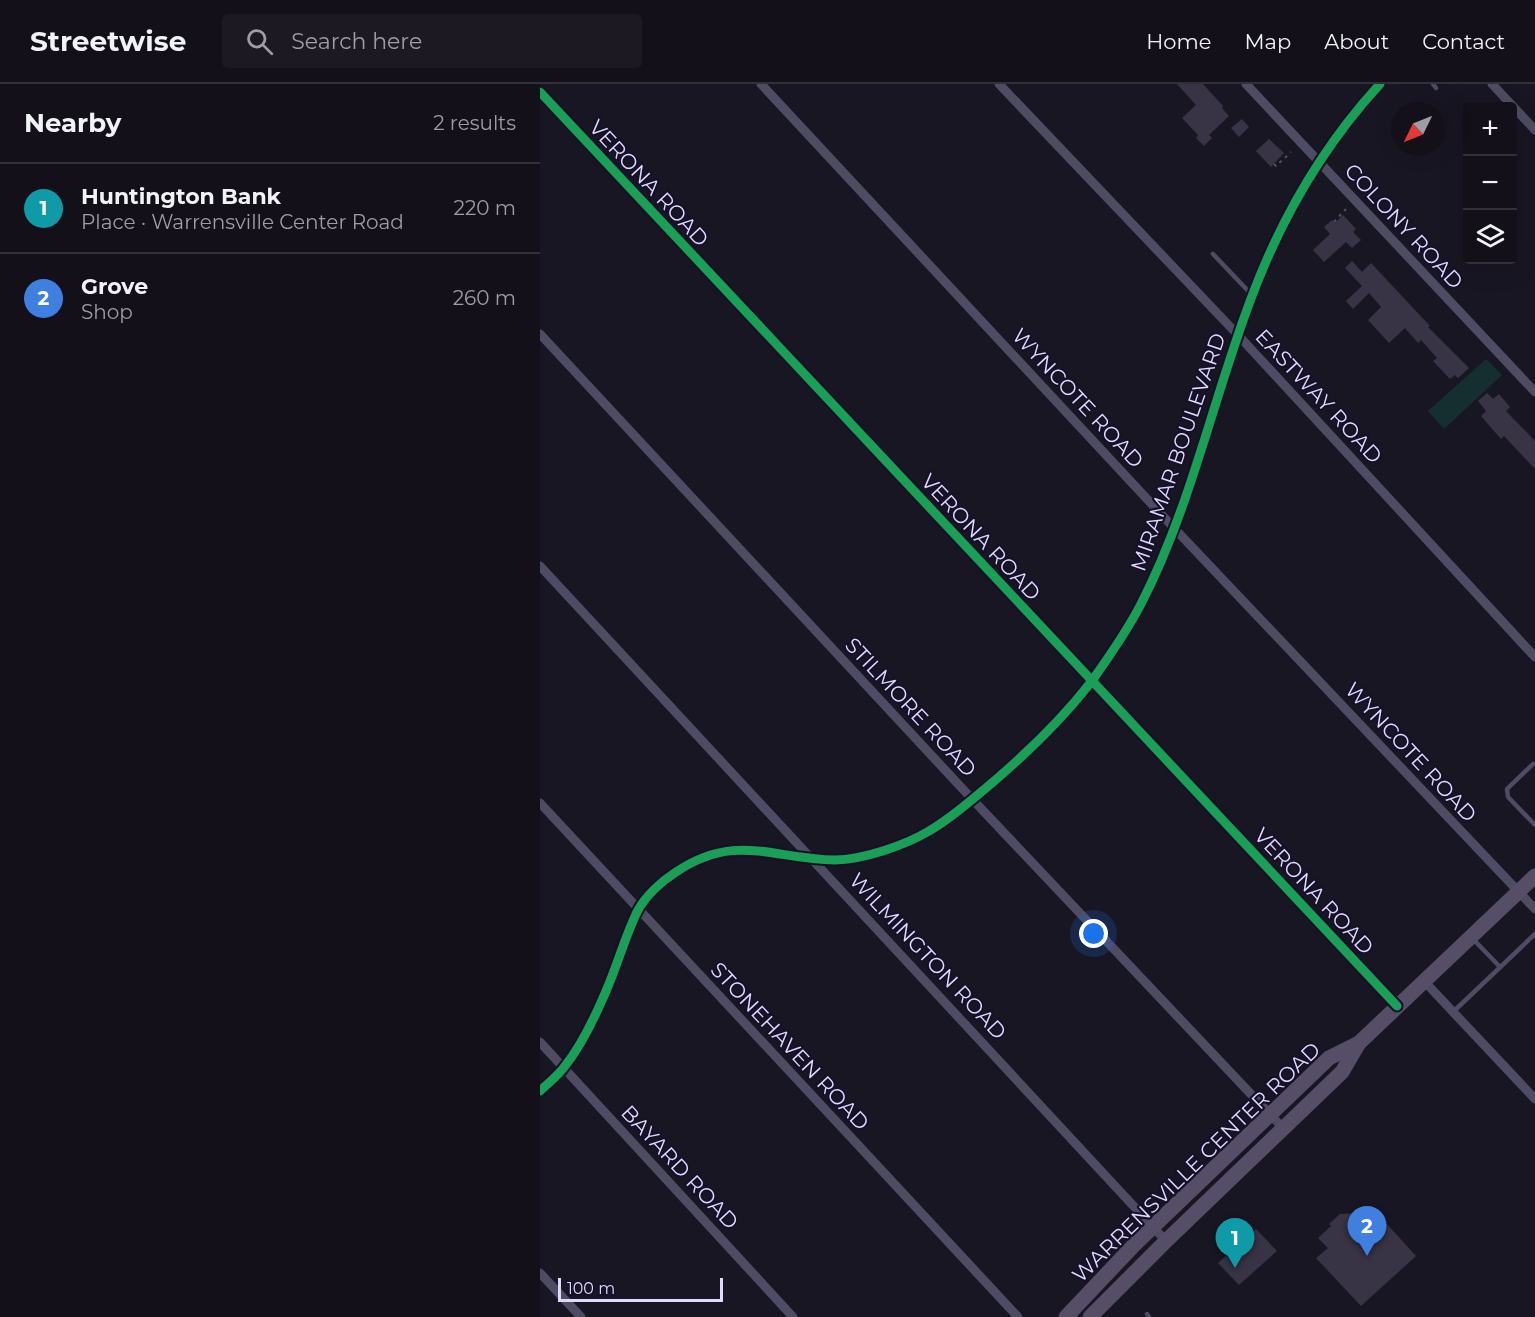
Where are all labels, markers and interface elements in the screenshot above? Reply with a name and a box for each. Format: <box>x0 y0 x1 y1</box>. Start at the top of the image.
search box <box>222 14 642 68</box>
text: Streetwise <box>30 24 186 58</box>
icon: search <box>243 25 276 58</box>
text: Search here <box>291 28 422 55</box>
text: Home <box>1146 29 1211 54</box>
text: Map <box>1244 29 1291 54</box>
text: About <box>1324 29 1389 54</box>
text: Contact <box>1422 29 1505 54</box>
north arrow <box>1391 102 1445 156</box>
map controls <box>1463 102 1517 264</box>
button: + <box>1463 102 1517 156</box>
text: Nearby <box>24 107 121 139</box>
text: 2 results <box>433 111 516 135</box>
street label: VERONA ROAD <box>584 115 714 251</box>
button: − <box>1463 156 1517 210</box>
street label: COLONY ROAD <box>1340 158 1468 294</box>
text: Huntington Bank <box>81 183 281 210</box>
text: 1 <box>40 196 47 220</box>
text: 220 m <box>454 196 516 220</box>
text: Place · Warrensville Center Road <box>81 210 404 234</box>
button: layers <box>1463 210 1517 264</box>
text: Grove <box>81 273 148 300</box>
text: 2 <box>38 286 49 310</box>
text: 260 m <box>453 286 516 310</box>
text: Shop <box>81 300 133 324</box>
street label: WYNCOTE ROAD <box>1007 323 1149 473</box>
street label: EASTWAY ROAD <box>1250 324 1388 468</box>
street label: MIRAMAR BOULEVARD <box>1125 330 1231 574</box>
street label: VERONA ROAD <box>916 469 1046 605</box>
street label: STILMORE ROAD <box>840 632 982 782</box>
street label: WYNCOTE ROAD <box>1340 677 1482 827</box>
street label: VERONA ROAD <box>1249 823 1379 959</box>
street label: WILMINGTON ROAD <box>844 868 1012 1044</box>
your location <box>1079 919 1108 948</box>
street label: STONEHAVEN ROAD <box>706 957 874 1135</box>
street label: WARRENSVILLE CENTER ROAD <box>1067 1037 1325 1287</box>
street label: BAYARD ROAD <box>616 1100 744 1234</box>
pin: 2 <box>1348 1206 1386 1256</box>
pin: 1 <box>1216 1218 1254 1268</box>
scale bar <box>558 1275 723 1302</box>
text: 100 m <box>567 1279 615 1298</box>

